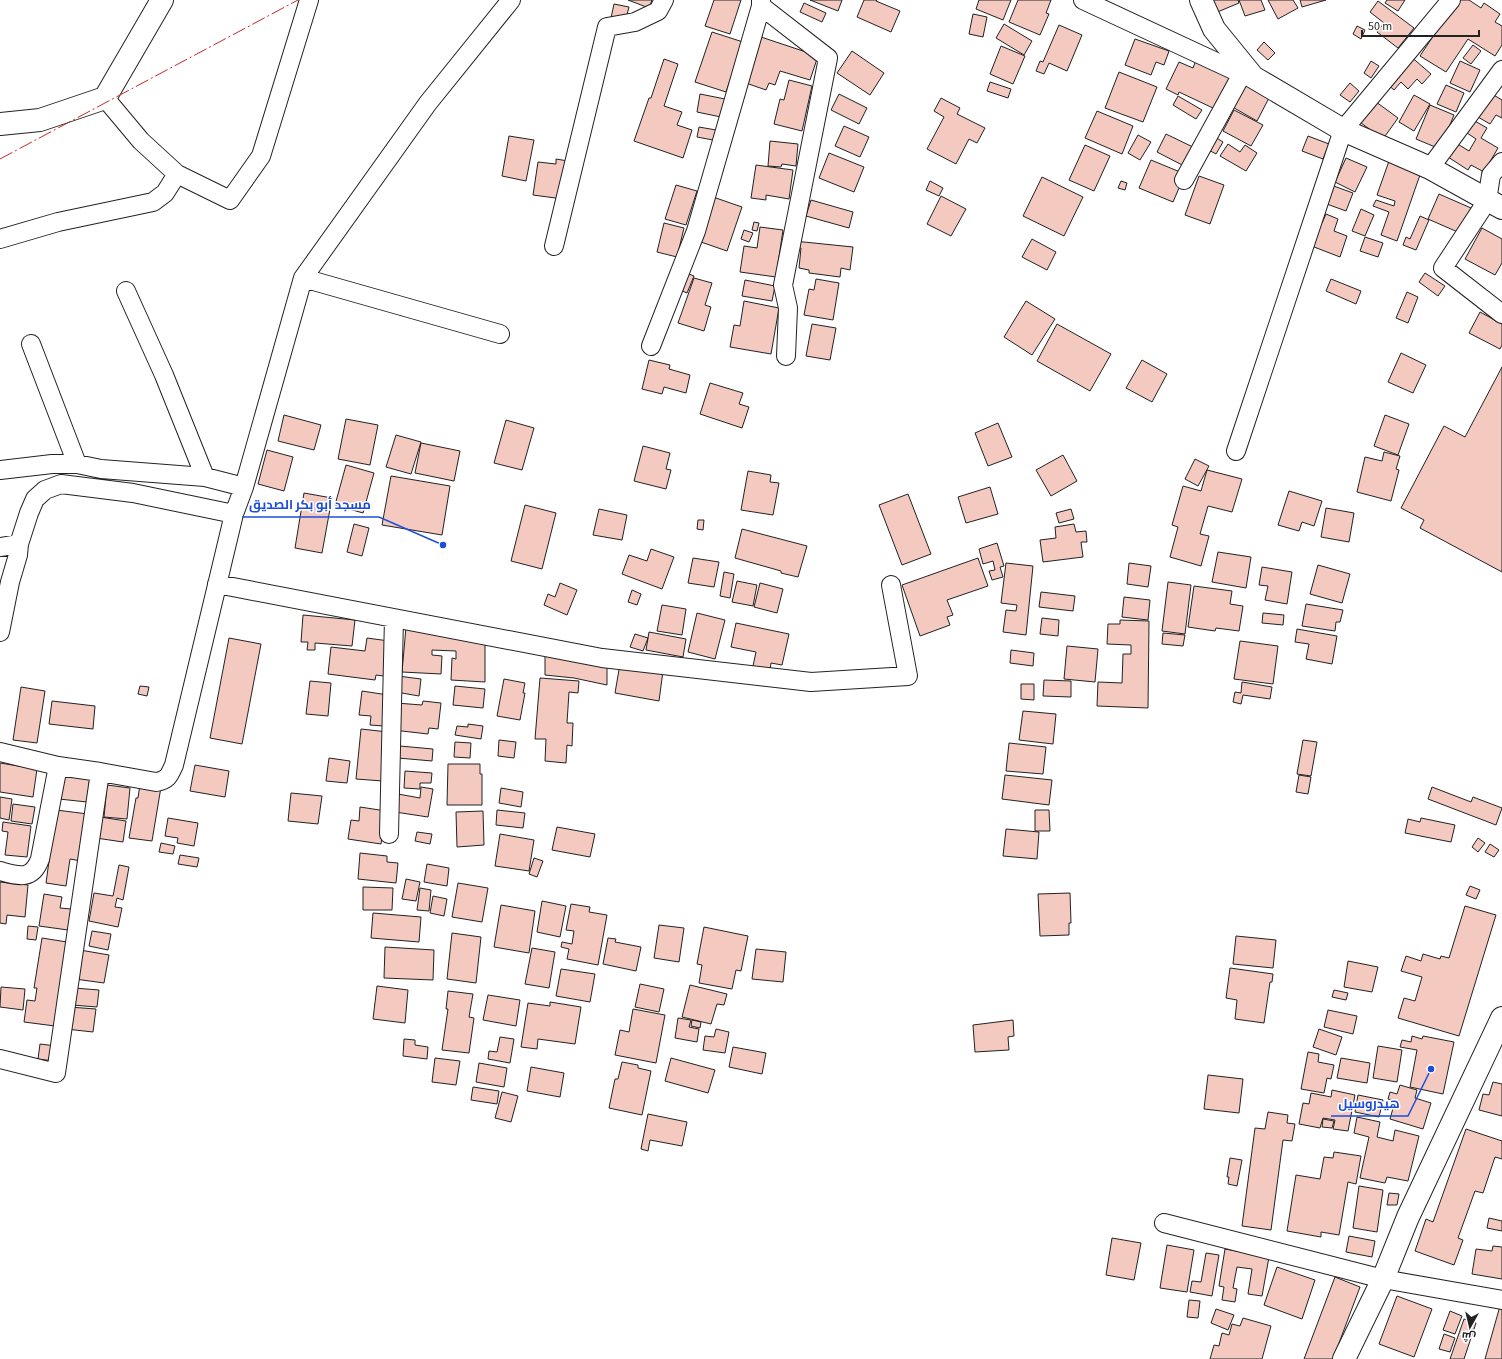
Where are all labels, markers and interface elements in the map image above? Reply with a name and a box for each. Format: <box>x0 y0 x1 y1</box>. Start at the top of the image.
scale bar <box>1362 12 1479 38</box>
text: 50 m <box>1368 18 1392 35</box>
callout: مسجد أبو بكر الصديق <box>242 492 379 517</box>
text: مسجد أبو بكر الصديق <box>249 496 371 514</box>
callout: هيدروسيل <box>1331 1091 1408 1116</box>
text: هيدروسيل <box>1338 1095 1400 1113</box>
north arrow <box>1450 1307 1490 1347</box>
text: ش <box>1461 1328 1477 1345</box>

